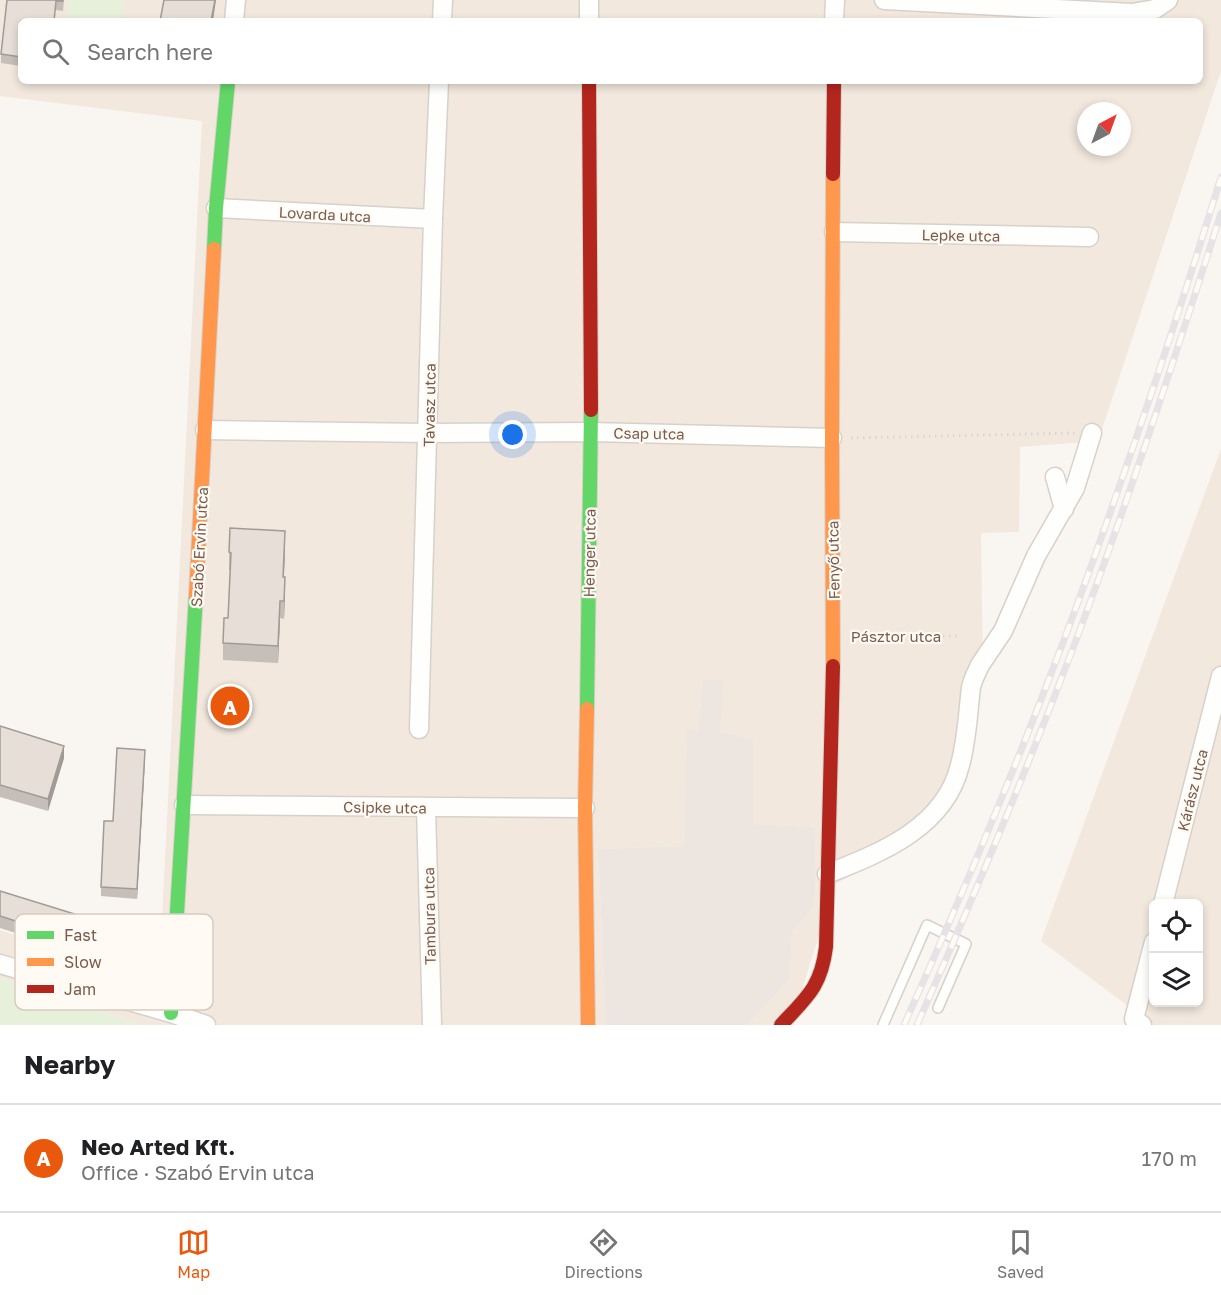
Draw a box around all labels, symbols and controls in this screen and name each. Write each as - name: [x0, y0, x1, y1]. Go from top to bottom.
- search box: [18, 18, 1203, 84]
- icon: search: [39, 35, 72, 68]
- text: Search here: [87, 38, 213, 65]
- north arrow: [1077, 102, 1131, 156]
- street label: Lovarda utca: [278, 203, 372, 225]
- street label: Lepke utca: [922, 225, 1000, 245]
- street label: Tavasz utca: [419, 363, 439, 447]
- your location: [498, 420, 527, 449]
- street label: Csap utca: [613, 423, 685, 443]
- street label: Szabó Ervin utca: [187, 487, 211, 607]
- street label: Henger utca: [579, 509, 599, 597]
- street label: Fenyő utca: [823, 520, 843, 600]
- street label: Pásztor utca: [851, 627, 941, 645]
- pin: A: [210, 684, 250, 728]
- street label: Kárász utca: [1173, 747, 1211, 833]
- street label: Csipke utca: [343, 797, 427, 817]
- street label: Tambura utca: [419, 867, 439, 965]
- map controls: [1149, 899, 1203, 1007]
- button: locate: [1149, 899, 1203, 953]
- legend: [15, 914, 213, 1010]
- text: Fast: [64, 925, 97, 945]
- text: Slow: [64, 952, 102, 972]
- button: layers: [1149, 953, 1203, 1007]
- text: Jam: [64, 979, 96, 999]
- text: Nearby: [24, 1049, 115, 1080]
- text: Neo Arted Kft.: [81, 1133, 235, 1160]
- text: A: [36, 1146, 51, 1170]
- text: 170 m: [1142, 1146, 1197, 1170]
- text: Office · Szabó Ervin utca: [81, 1160, 315, 1184]
- tab: Map: [177, 1226, 210, 1282]
- tab: Directions: [565, 1226, 643, 1282]
- tab: Saved: [997, 1226, 1044, 1282]

